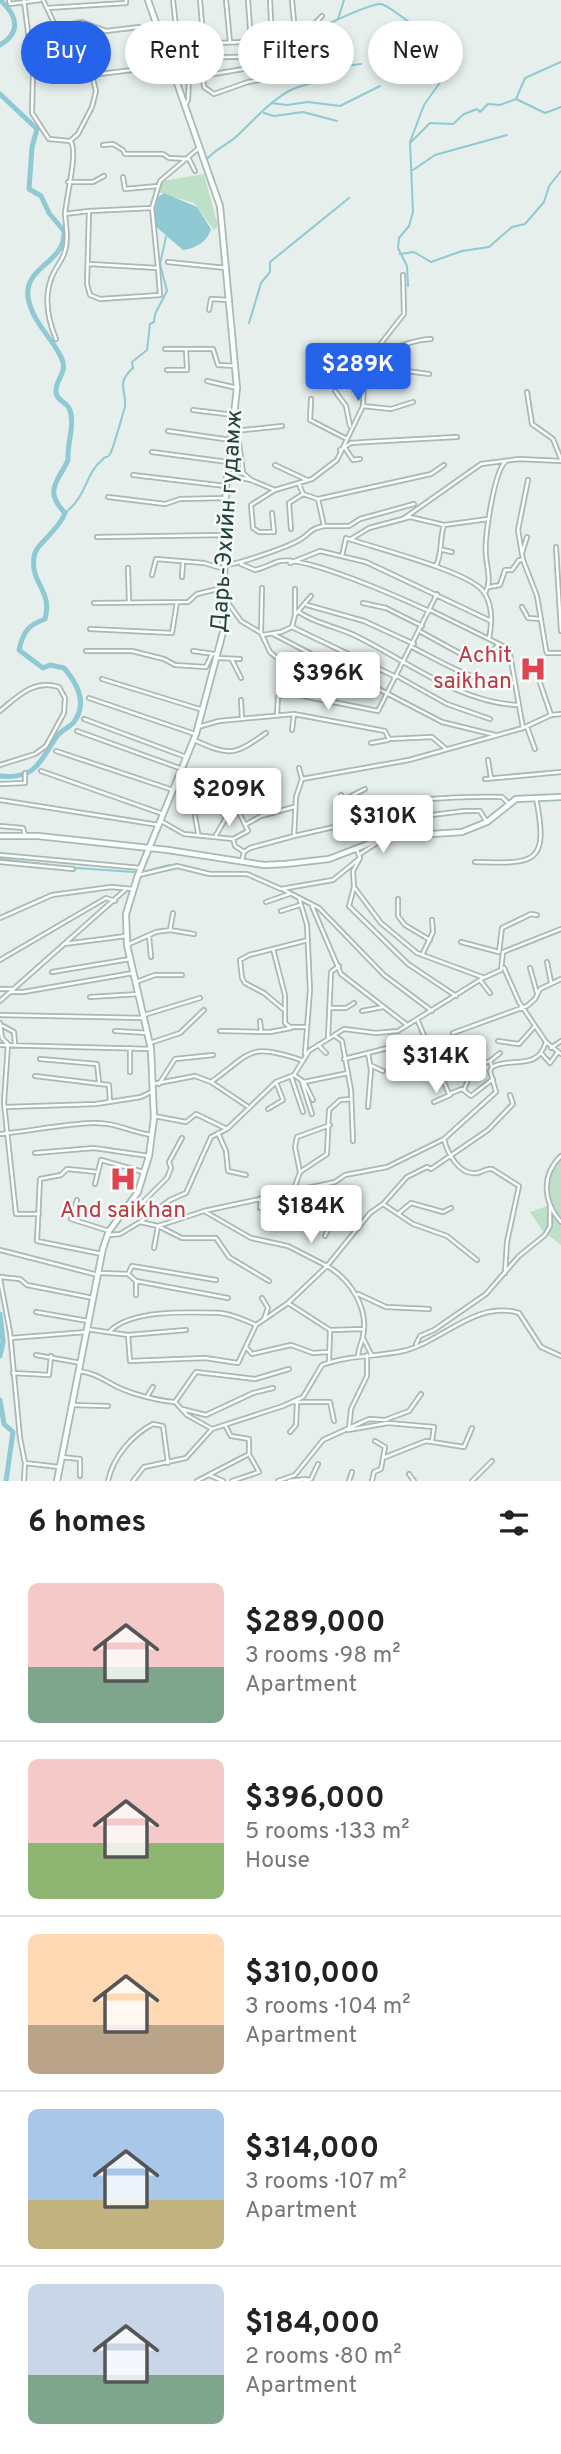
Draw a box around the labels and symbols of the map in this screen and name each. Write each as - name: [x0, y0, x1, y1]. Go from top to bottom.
- pin: $289K: [309, 344, 407, 403]
- street label: Дарь-Эхийн гудамж: [206, 408, 250, 634]
- place label: Achit saikhan: [433, 642, 512, 697]
- pin: $396K: [279, 652, 377, 712]
- hospital icon: Achit saikhan: [518, 654, 548, 684]
- pin: $209K: [180, 768, 278, 828]
- pin: $310K: [334, 796, 432, 855]
- pin: $314K: [387, 1036, 485, 1095]
- hospital icon: And saikhan: [108, 1164, 138, 1194]
- pin: $184K: [262, 1186, 360, 1245]
- place label: And saikhan: [60, 1197, 186, 1226]

